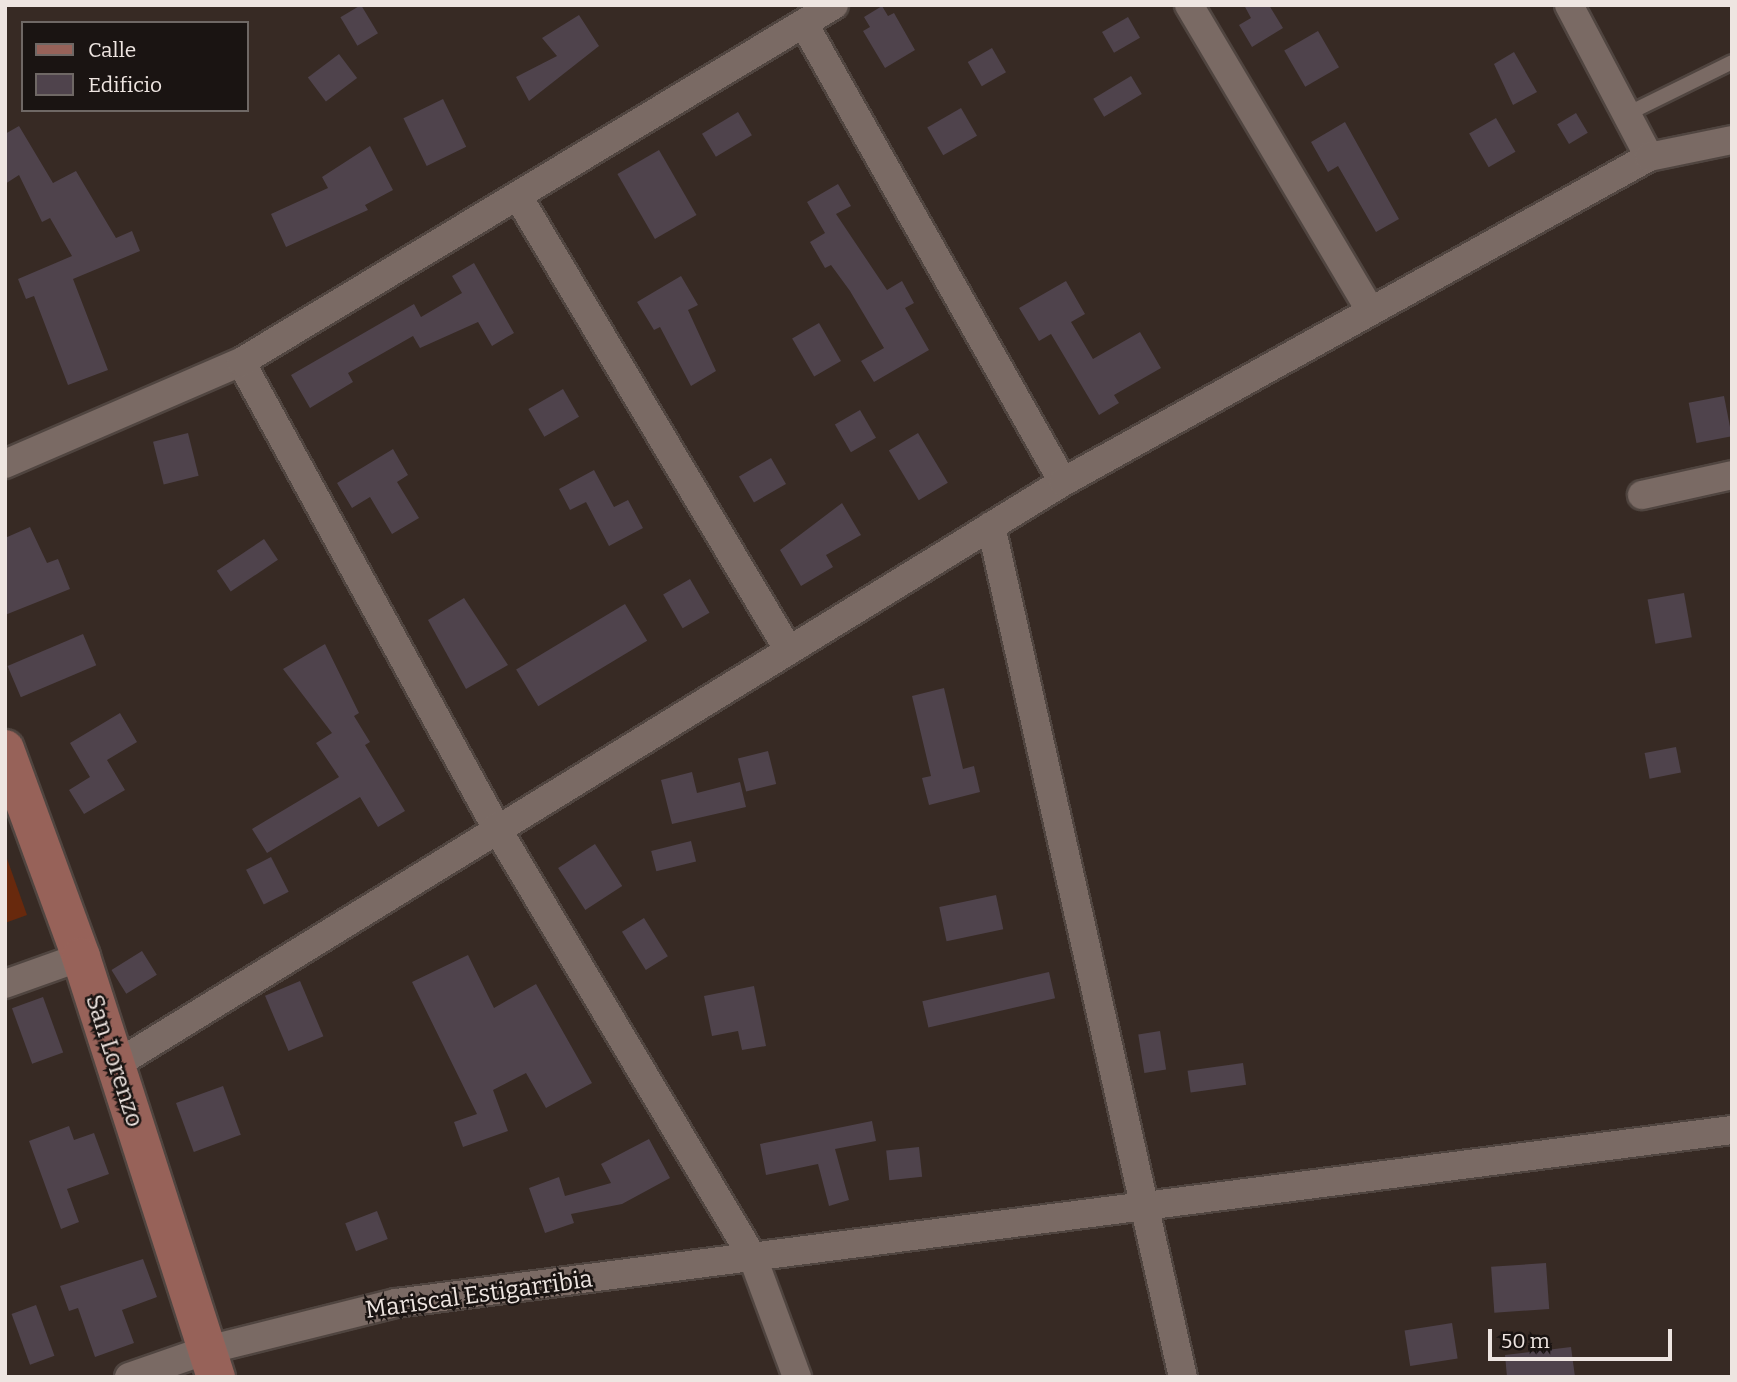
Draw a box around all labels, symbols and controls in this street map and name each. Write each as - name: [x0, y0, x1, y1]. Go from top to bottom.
- legend: [21, 21, 248, 112]
- text: Calle: [88, 37, 136, 63]
- text: Edificio: [88, 72, 162, 98]
- street label: San Lorenzo: [79, 991, 149, 1131]
- street label: Mariscal Estigarribia: [363, 1265, 595, 1325]
- scale bar: [1492, 1316, 1676, 1360]
- text: 50 m: [1501, 1328, 1550, 1354]

